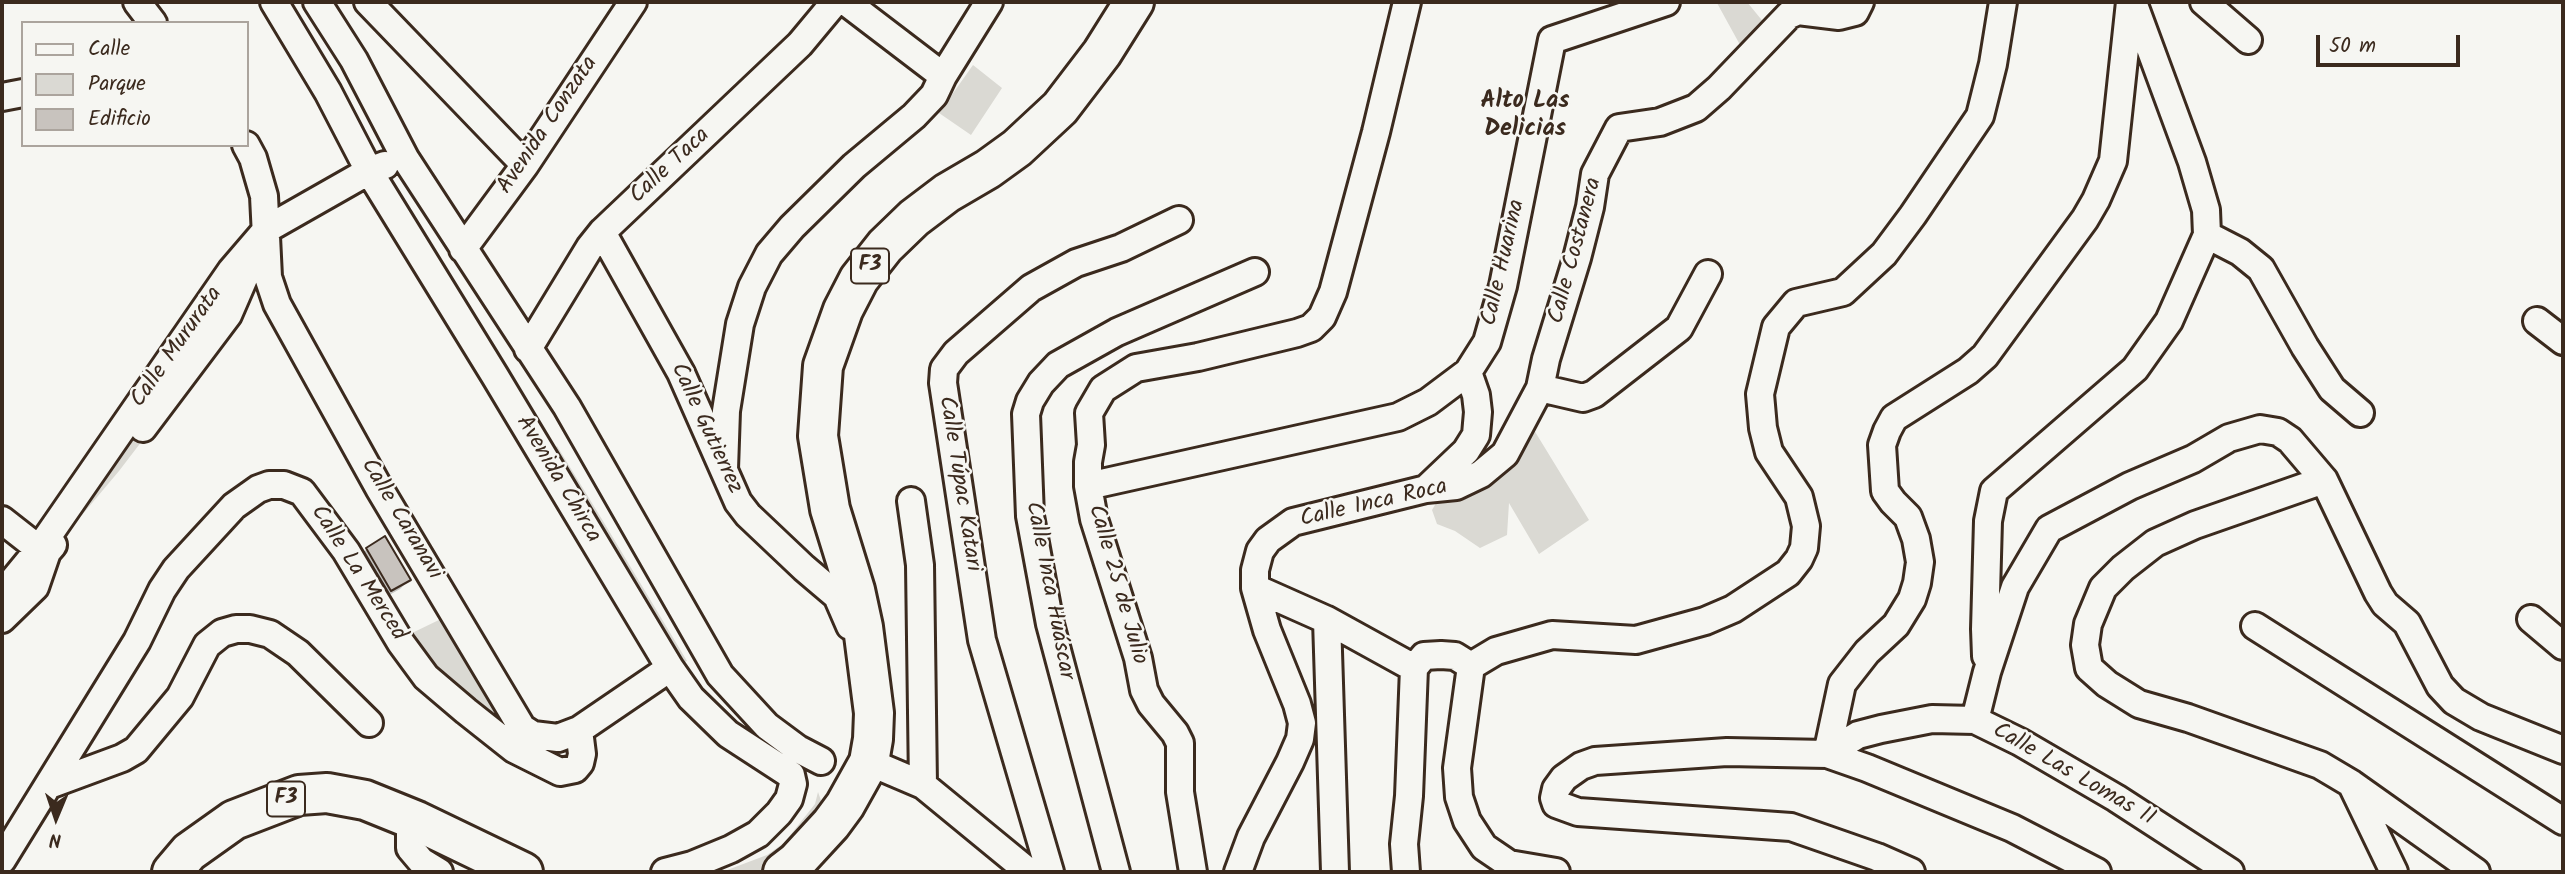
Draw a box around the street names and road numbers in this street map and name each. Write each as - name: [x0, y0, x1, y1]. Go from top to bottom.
- street label: Avenida Conzata: [493, 52, 605, 200]
- street label: Calle Taca: [625, 123, 717, 211]
- street label: Calle Costanera: [1544, 175, 1610, 327]
- street label: Calle Huarina: [1477, 197, 1533, 329]
- road number: F3: [851, 248, 889, 284]
- street label: Calle Mururata: [126, 282, 230, 414]
- street label: Calle Gutierrez: [663, 359, 747, 499]
- street label: Calle Túpac Katari: [931, 394, 985, 574]
- street label: Avenida Chirca: [508, 411, 606, 549]
- street label: Calle Caranavi: [353, 454, 447, 586]
- street label: Calle Inca Roca: [1298, 475, 1450, 535]
- street label: Calle Inca Huáscar: [1017, 500, 1079, 682]
- street label: Calle La Merced: [303, 501, 411, 647]
- street label: Calle 25 de Julio: [1080, 502, 1152, 668]
- street label: Calle Las Lomas II: [1987, 718, 2159, 834]
- road number: F3: [267, 782, 305, 816]

